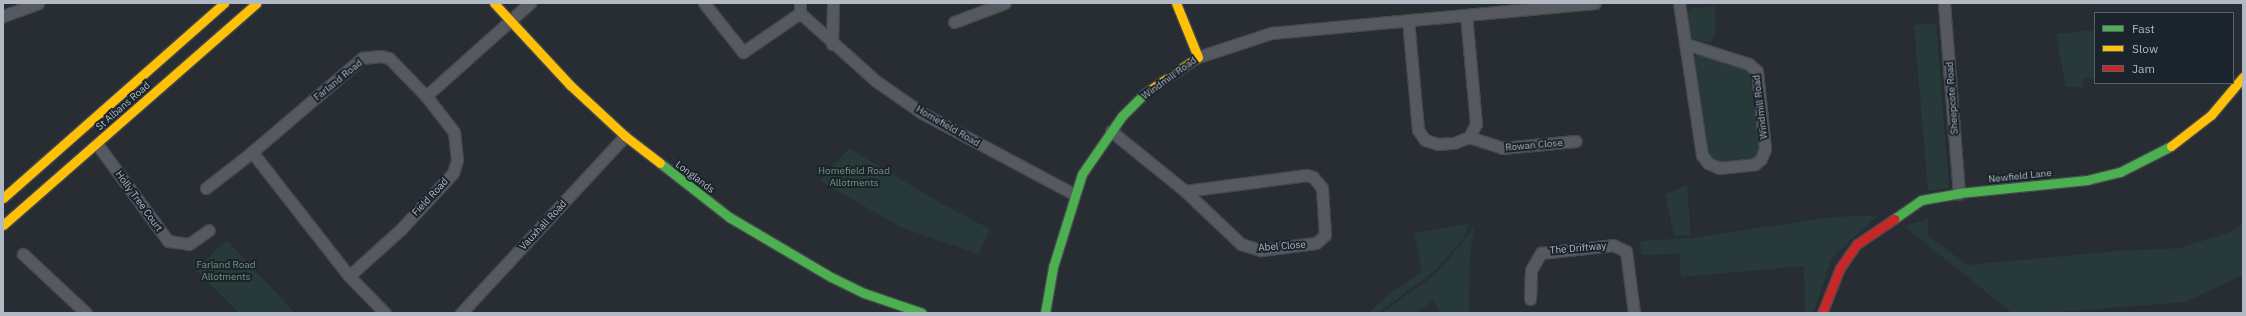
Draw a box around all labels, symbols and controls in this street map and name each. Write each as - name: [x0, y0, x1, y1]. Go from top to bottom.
- legend: [2094, 12, 2234, 84]
- text: Fast: [2132, 21, 2155, 36]
- text: Slow: [2132, 41, 2158, 56]
- street label: Windmill Road: [1139, 54, 1199, 102]
- street label: Farland Road: [311, 57, 365, 103]
- street label: Sheepcote Road: [1943, 61, 1961, 135]
- text: Jam: [2132, 61, 2155, 76]
- street label: Windmill Road: [1750, 74, 1770, 140]
- street label: St Albans Road: [93, 79, 153, 133]
- street label: Homefield Road: [914, 103, 982, 149]
- street label: Rowan Close: [1505, 137, 1563, 153]
- street label: Longlands: [673, 158, 717, 196]
- park label: Homefield Road Allotments: [818, 164, 890, 188]
- street label: Newfield Lane: [1988, 167, 2052, 185]
- street label: Holly Tree Court: [113, 168, 165, 234]
- street label: Field Road: [409, 176, 451, 218]
- street label: Vauxhall Road: [517, 198, 569, 252]
- street label: Abel Close: [1258, 238, 1306, 254]
- street label: The Driftway: [1549, 240, 1607, 256]
- park label: Farland Road Allotments: [196, 258, 256, 282]

